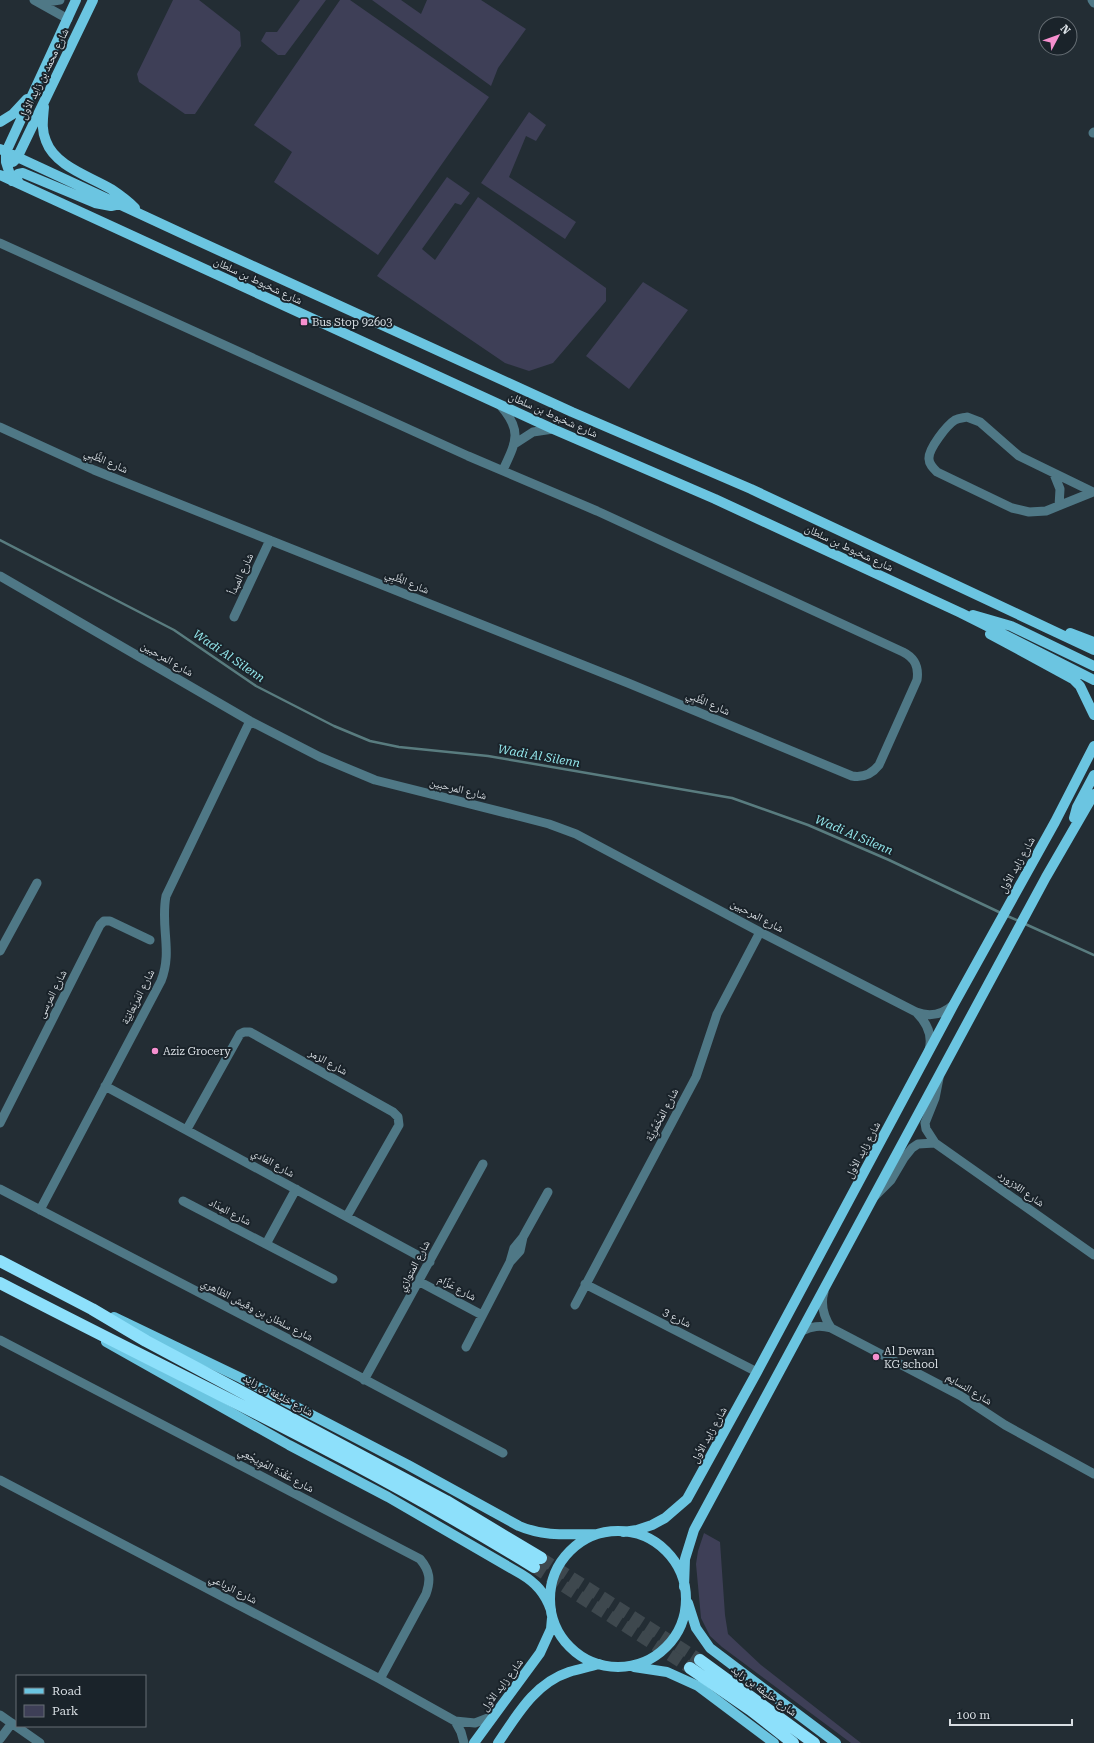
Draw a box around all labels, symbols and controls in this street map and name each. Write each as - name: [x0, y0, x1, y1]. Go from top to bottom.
- north arrow: [1038, 16, 1078, 56]
- text: N: [1057, 22, 1073, 38]
- street label: شارع محمد بن زايد الأول: [16, 26, 72, 122]
- street label: شارع شخبوط بن سلطان: [212, 255, 304, 307]
- place label: Bus Stop 92603: [312, 316, 392, 329]
- marker: Bus Stop 92603: [299, 317, 309, 327]
- street label: شارع شخبوط بن سلطان: [506, 390, 600, 440]
- street label: شارع الظَّبِي: [81, 446, 130, 478]
- street label: شارع شخبوط بن سلطان: [803, 522, 895, 574]
- street label: شارع المبدأ: [225, 551, 256, 597]
- street label: شارع الظَّبِي: [382, 567, 431, 598]
- water label: Wadi Al Silenn: [191, 627, 267, 685]
- street label: شارع المرحبين: [139, 639, 195, 679]
- street label: شارع الظَّبِي: [683, 688, 732, 720]
- water label: Wadi Al Silenn: [497, 742, 581, 770]
- street label: شارع المرحبين: [428, 776, 488, 802]
- water label: Wadi Al Silenn: [813, 812, 895, 858]
- street label: شارع زايد الأول: [996, 835, 1038, 895]
- street label: شارع المرحبين: [728, 897, 786, 935]
- street label: شارع المَربَعانِيّة: [119, 967, 157, 1027]
- street label: شارع المرسى: [34, 968, 70, 1020]
- place label: Aziz Grocery: [163, 1045, 231, 1058]
- marker: Aziz Grocery: [150, 1046, 160, 1056]
- street label: شارع الزمر: [305, 1046, 350, 1078]
- street label: شارع المْخَمَّرِيَّة: [643, 1086, 683, 1144]
- street label: شارع زايد الأول: [843, 1119, 883, 1181]
- street label: شارع الفادي: [248, 1146, 297, 1182]
- street label: شارع اللازورد: [995, 1168, 1047, 1210]
- street label: شارع المِدَاد: [207, 1196, 253, 1228]
- street label: شارع المتوازي: [395, 1238, 434, 1295]
- street label: شارع عَزَّام: [436, 1272, 478, 1304]
- street label: شارع سلطان بن وقيش الظاهري: [198, 1276, 315, 1346]
- street label: شارع 3: [661, 1305, 693, 1331]
- place label: Al Dewan KG school: [884, 1345, 939, 1371]
- marker: Al Dewan KG school: [871, 1352, 881, 1362]
- street label: شارع النسايم: [943, 1370, 994, 1409]
- street label: شارع خليفة بن زايد: [241, 1371, 315, 1419]
- street label: شارع زايد الأول: [688, 1405, 730, 1465]
- street label: شارع عُقْدَة المُوِيجْعِي: [235, 1445, 316, 1497]
- street label: شارع الرباعي: [206, 1571, 259, 1608]
- street label: شارع زايد الأول: [478, 1656, 526, 1714]
- street label: شارع خليفة بن زايد: [729, 1663, 799, 1719]
- legend: [16, 1675, 146, 1727]
- text: Road: [52, 1684, 82, 1698]
- scale bar: [950, 1701, 1072, 1727]
- text: Park: [52, 1704, 79, 1718]
- text: 100 m: [956, 1708, 990, 1722]

